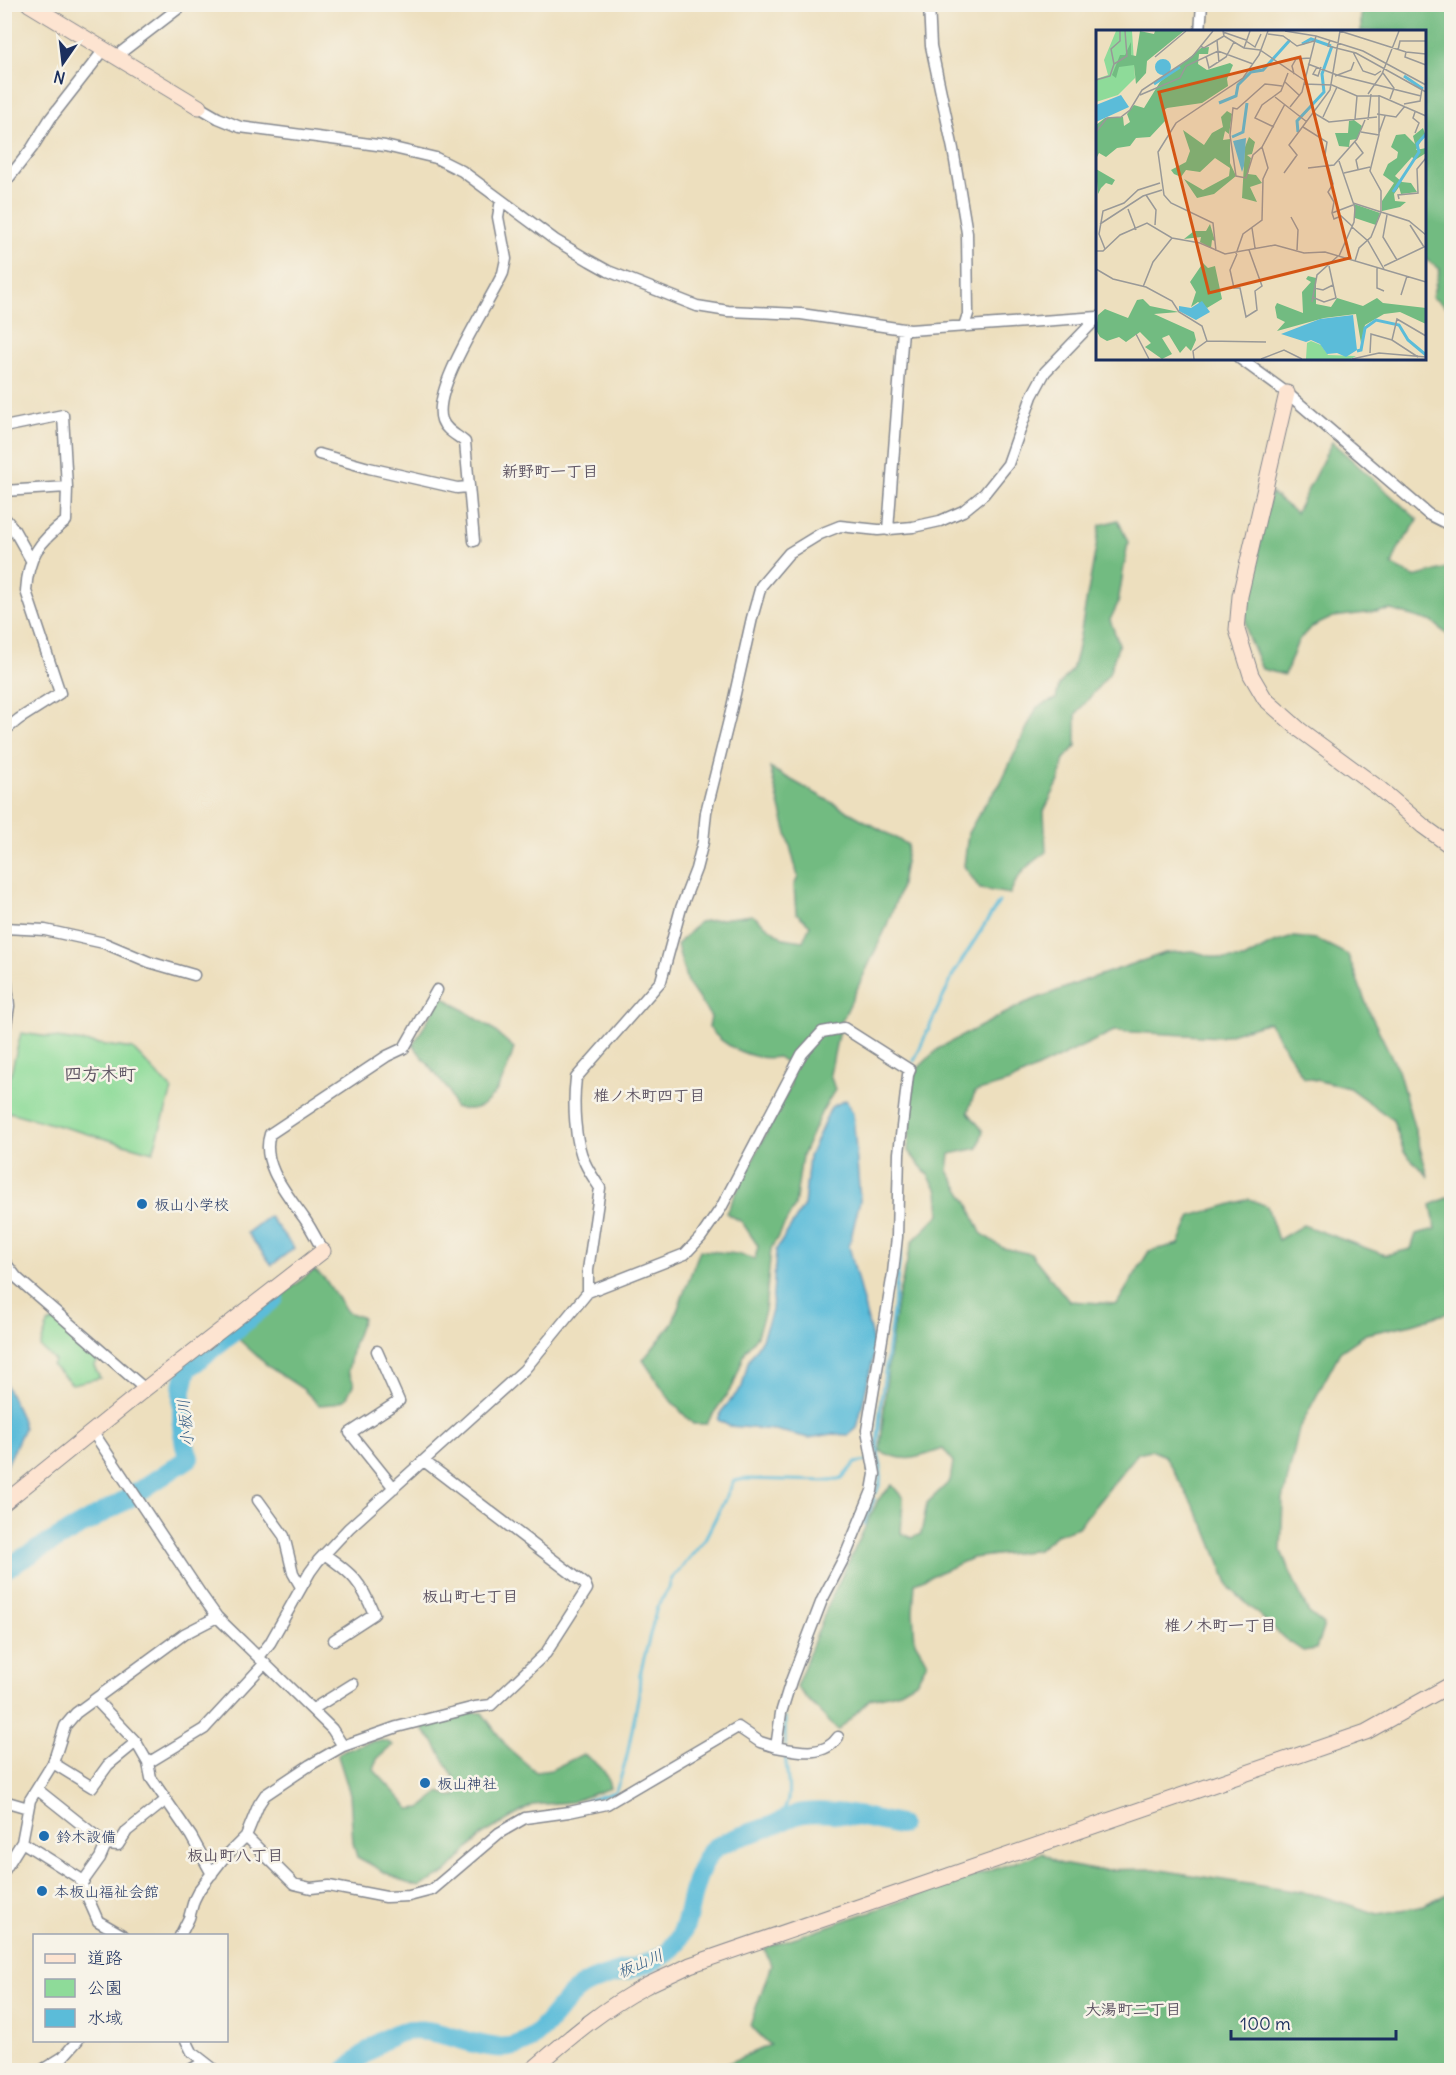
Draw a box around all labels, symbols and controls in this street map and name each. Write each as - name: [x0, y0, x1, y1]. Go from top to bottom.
- inset map: [1096, 30, 1426, 360]
- north arrow: [33, 33, 93, 93]
- text: N: [52, 67, 67, 89]
- district label: 新野町一丁目: [502, 461, 598, 481]
- district label: 四方木町: [64, 1062, 136, 1085]
- district label: 椎ノ木町四丁目: [593, 1085, 705, 1105]
- place label: 板山小学校: [154, 1195, 229, 1214]
- marker: 板山小学校: [135, 1197, 149, 1211]
- water label: 小板川: [173, 1398, 197, 1448]
- district label: 板山町七丁目: [422, 1586, 518, 1606]
- district label: 椎ノ木町一丁目: [1164, 1615, 1276, 1635]
- place label: 板山神社: [437, 1774, 497, 1793]
- marker: 板山神社: [418, 1776, 432, 1790]
- place label: 鈴木設備: [56, 1827, 116, 1846]
- marker: 鈴木設備: [37, 1829, 51, 1843]
- district label: 板山町八丁目: [187, 1845, 283, 1865]
- place label: 本板山福祉会館: [54, 1882, 159, 1901]
- marker: 本板山福祉会館: [35, 1884, 49, 1898]
- legend: [33, 1934, 228, 2042]
- water label: 板山川: [614, 1944, 666, 1982]
- text: 道路: [87, 1946, 123, 1969]
- text: 公園: [87, 1976, 123, 1999]
- district label: 大湯町二丁目: [1085, 1999, 1181, 2019]
- scale bar: [1231, 2003, 1396, 2041]
- text: 水域: [87, 2006, 123, 2029]
- text: 100 m: [1240, 2012, 1291, 2035]

